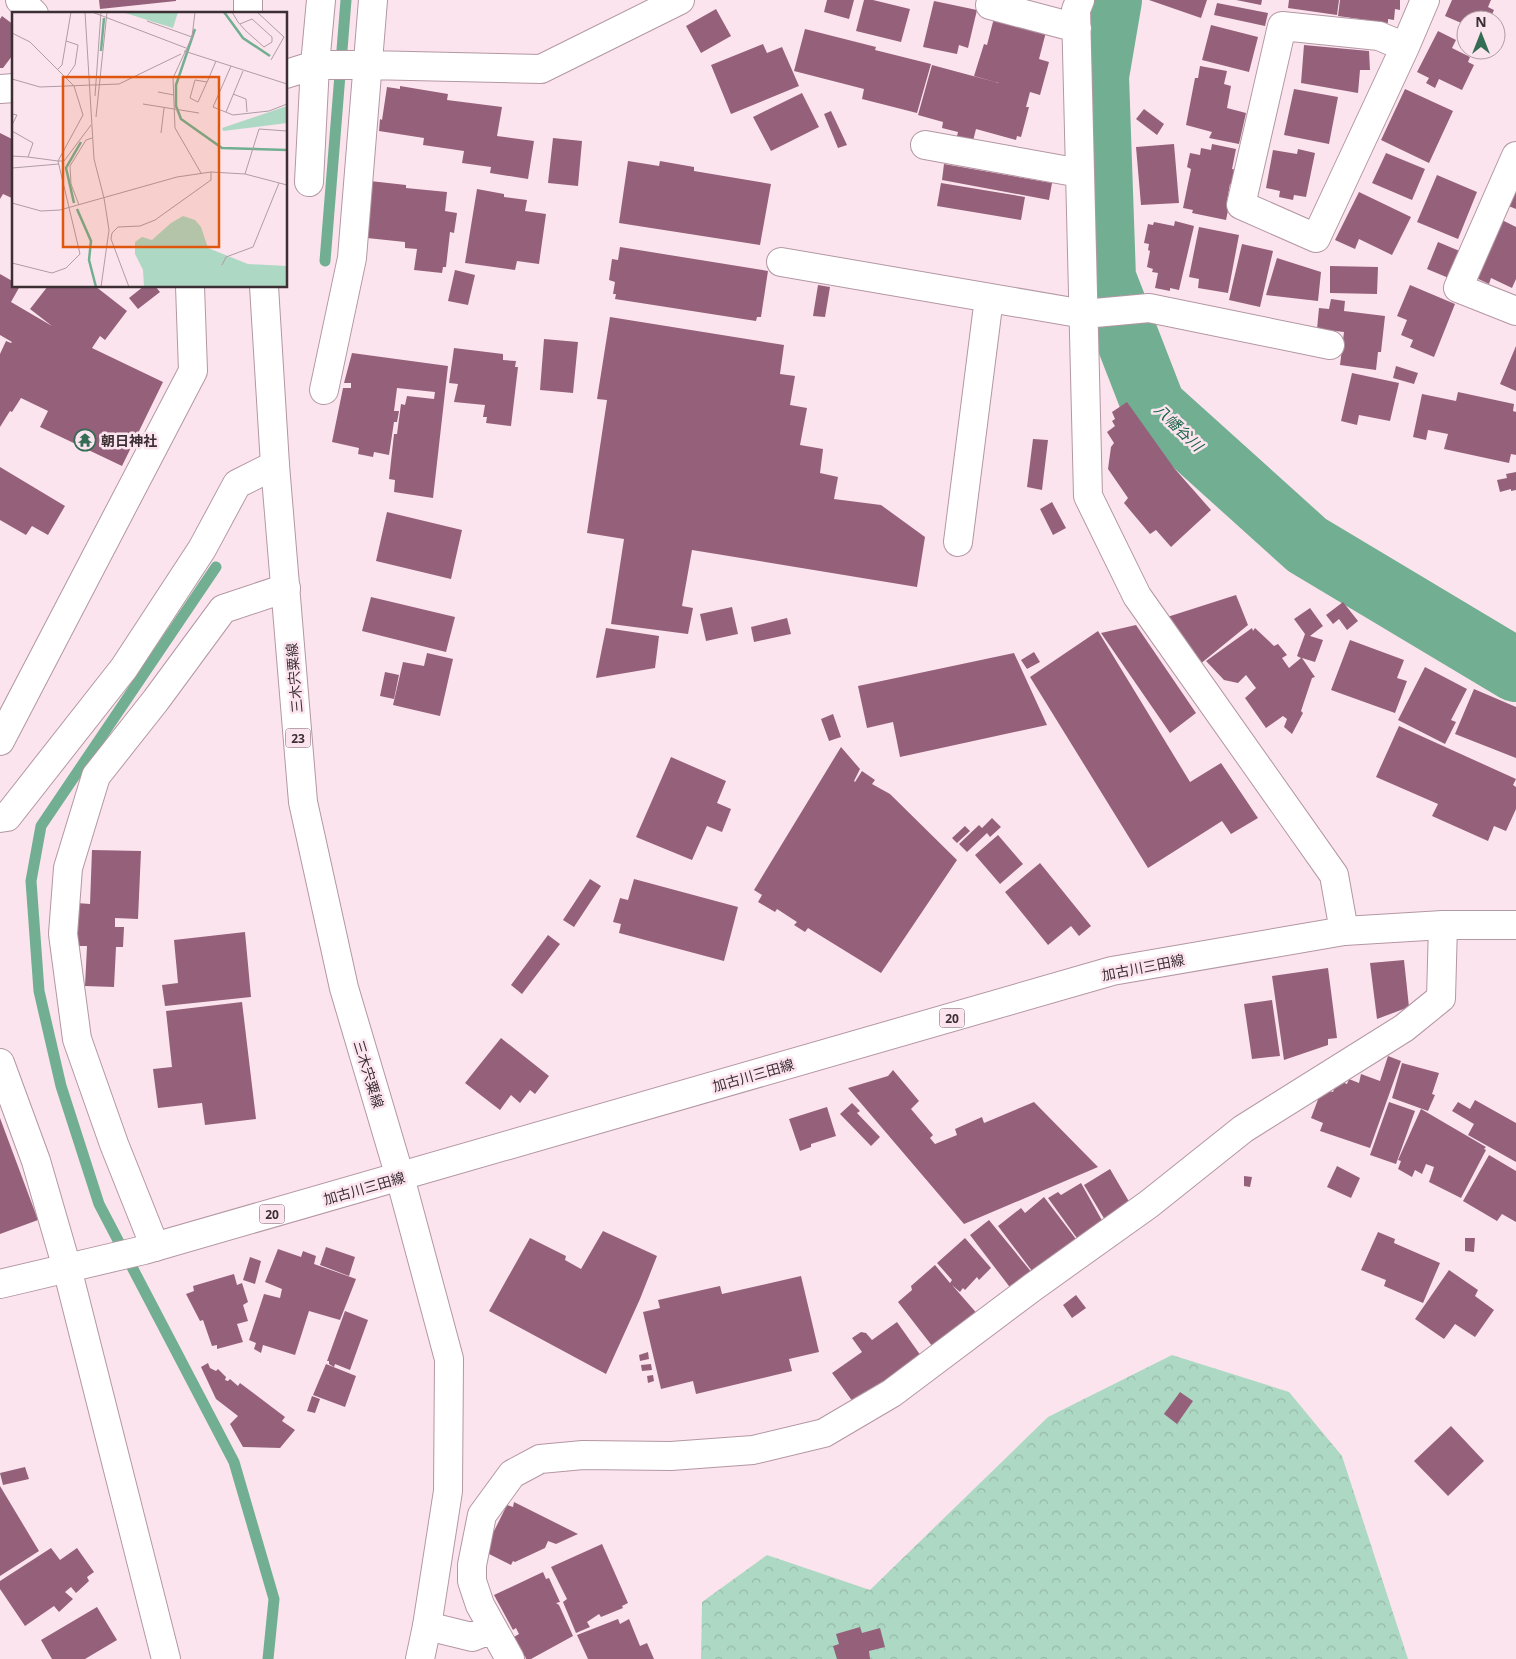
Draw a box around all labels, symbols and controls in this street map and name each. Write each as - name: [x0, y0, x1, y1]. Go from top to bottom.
- north arrow: [1456, 10, 1506, 60]
- inset map: [12, 12, 288, 288]
- text: N: [1475, 12, 1487, 31]
- water label: 八幡谷川: [1150, 399, 1209, 456]
- temple icon: 朝日神社: [73, 428, 97, 452]
- place label: 朝日神社: [101, 431, 157, 450]
- street label: 三木宍粟線: [281, 642, 307, 714]
- road number: 23: [286, 728, 310, 748]
- street label: 加古川三田線: [1100, 950, 1186, 984]
- road number: 20: [940, 1008, 964, 1028]
- street label: 三木宍粟線: [350, 1038, 388, 1110]
- street label: 加古川三田線: [710, 1054, 796, 1096]
- street label: 加古川三田線: [321, 1167, 407, 1209]
- road number: 20: [260, 1204, 284, 1224]

